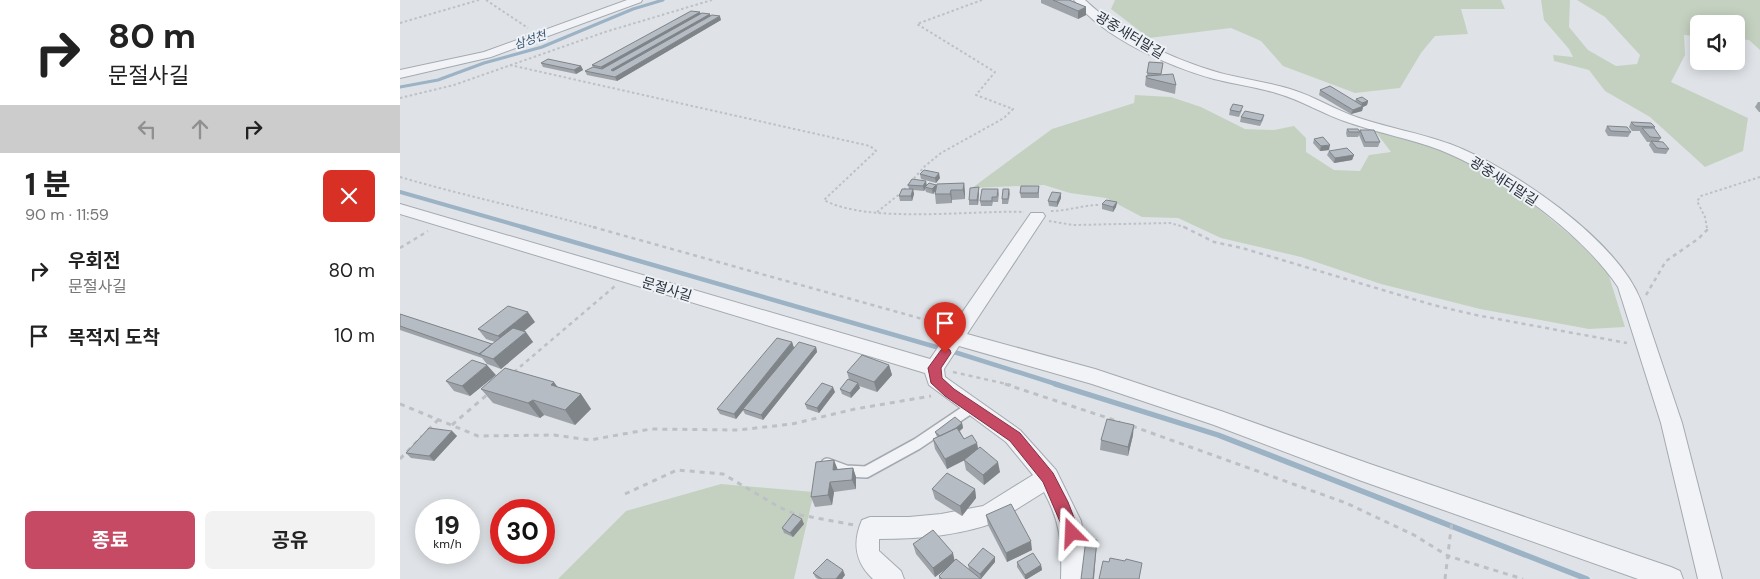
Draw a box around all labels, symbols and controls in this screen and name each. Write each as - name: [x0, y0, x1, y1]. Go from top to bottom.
- street label: 광중새터말길: [1092, 7, 1168, 63]
- text: 80 m: [108, 13, 196, 59]
- map controls: [1690, 15, 1745, 70]
- button: sound: [1690, 15, 1745, 70]
- icon: right: [25, 20, 90, 85]
- water label: 삼성천: [512, 26, 550, 53]
- text: 문절사길: [108, 61, 189, 90]
- icon: left: [133, 115, 161, 143]
- icon: ahead: [186, 115, 214, 143]
- icon: right: [239, 115, 267, 143]
- street label: 광중새터말길: [1467, 152, 1541, 210]
- text: 1 분: [25, 165, 71, 204]
- button: close: [323, 170, 375, 222]
- text: 90 m · 11:59: [25, 204, 109, 225]
- text: 우회전: [68, 248, 120, 273]
- icon: right: [25, 257, 53, 285]
- text: 80 m: [328, 258, 375, 283]
- street label: 문절사길: [640, 273, 694, 305]
- text: 문절사길: [68, 276, 127, 297]
- pin: [924, 302, 966, 353]
- icon: arrive: [931, 309, 959, 337]
- icon: arrive: [25, 322, 53, 350]
- text: 10 m: [334, 323, 375, 348]
- text: 목적지 도착: [68, 325, 160, 350]
- speed limit sign: 30: [490, 499, 555, 564]
- position arrow: [1045, 506, 1097, 558]
- text: 19: [435, 509, 460, 542]
- button: 종료: [25, 511, 195, 569]
- button: 공유: [205, 511, 375, 569]
- text: km/h: [433, 536, 462, 552]

